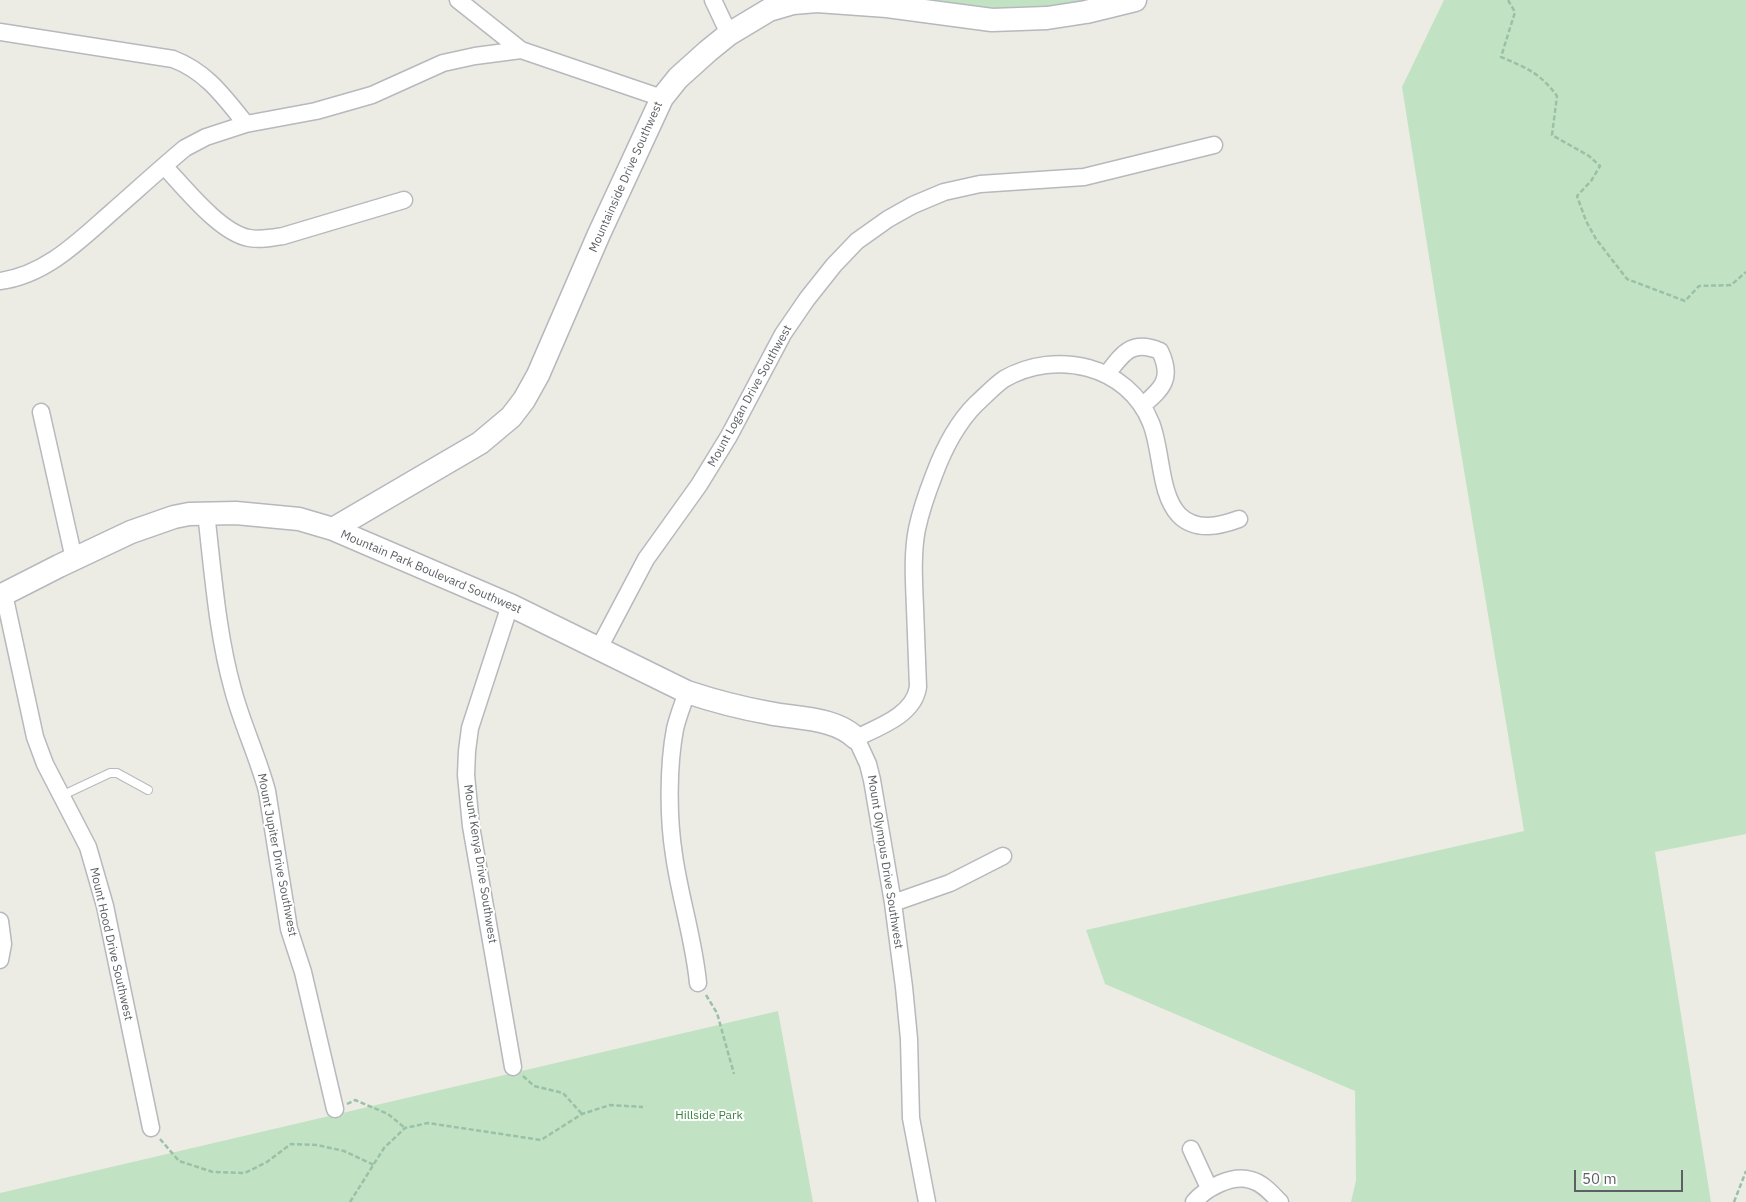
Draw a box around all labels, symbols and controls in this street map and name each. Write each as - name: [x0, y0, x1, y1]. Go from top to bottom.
- street label: Mountainside Drive Southwest: [586, 99, 666, 255]
- street label: Mount Logan Drive Southwest: [705, 323, 795, 469]
- street label: Mountain Park Boulevard Southwest: [338, 527, 524, 617]
- street label: Mount Jupiter Drive Southwest: [254, 772, 300, 938]
- street label: Mount Olympus Drive Southwest: [864, 774, 906, 950]
- street label: Mount Kenya Drive Southwest: [460, 784, 500, 944]
- street label: Mount Hood Drive Southwest: [86, 866, 136, 1022]
- park label: Hillside Park: [675, 1109, 743, 1123]
- scale bar: [1576, 1160, 1685, 1192]
- text: 50 m: [1582, 1169, 1617, 1188]

